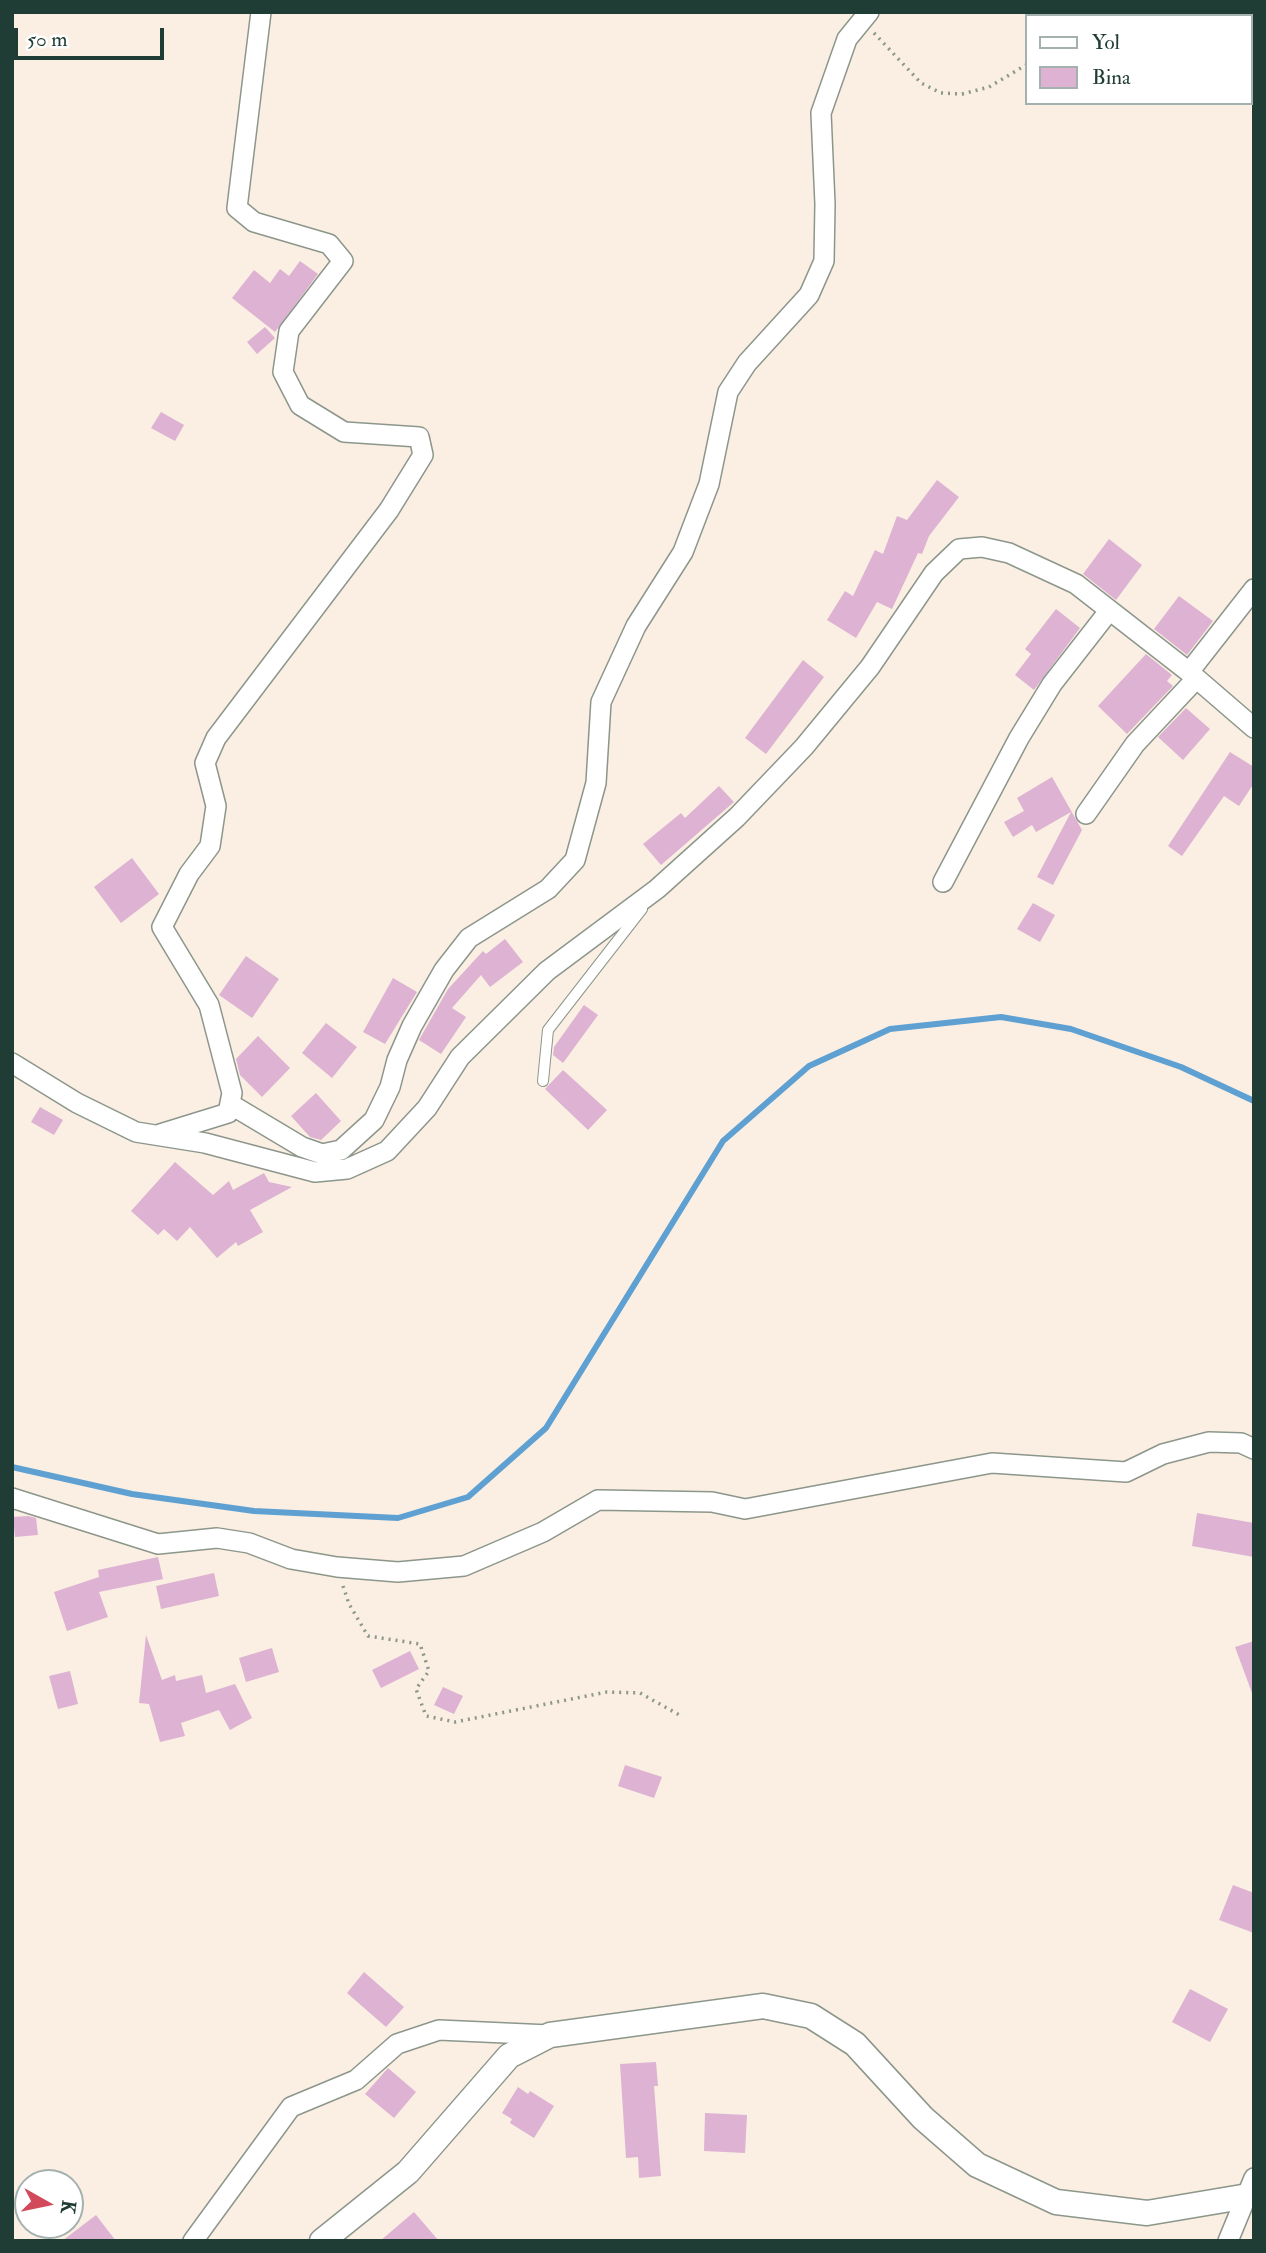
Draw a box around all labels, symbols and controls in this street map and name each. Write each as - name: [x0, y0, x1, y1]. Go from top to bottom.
- scale bar: [18, 14, 168, 58]
- legend: [1024, 14, 1252, 105]
- text: 50 m: [27, 26, 68, 53]
- text: Yol: [1092, 29, 1120, 56]
- text: Bina: [1092, 64, 1131, 91]
- north arrow: [14, 2169, 84, 2239]
- text: K: [55, 2199, 81, 2215]

